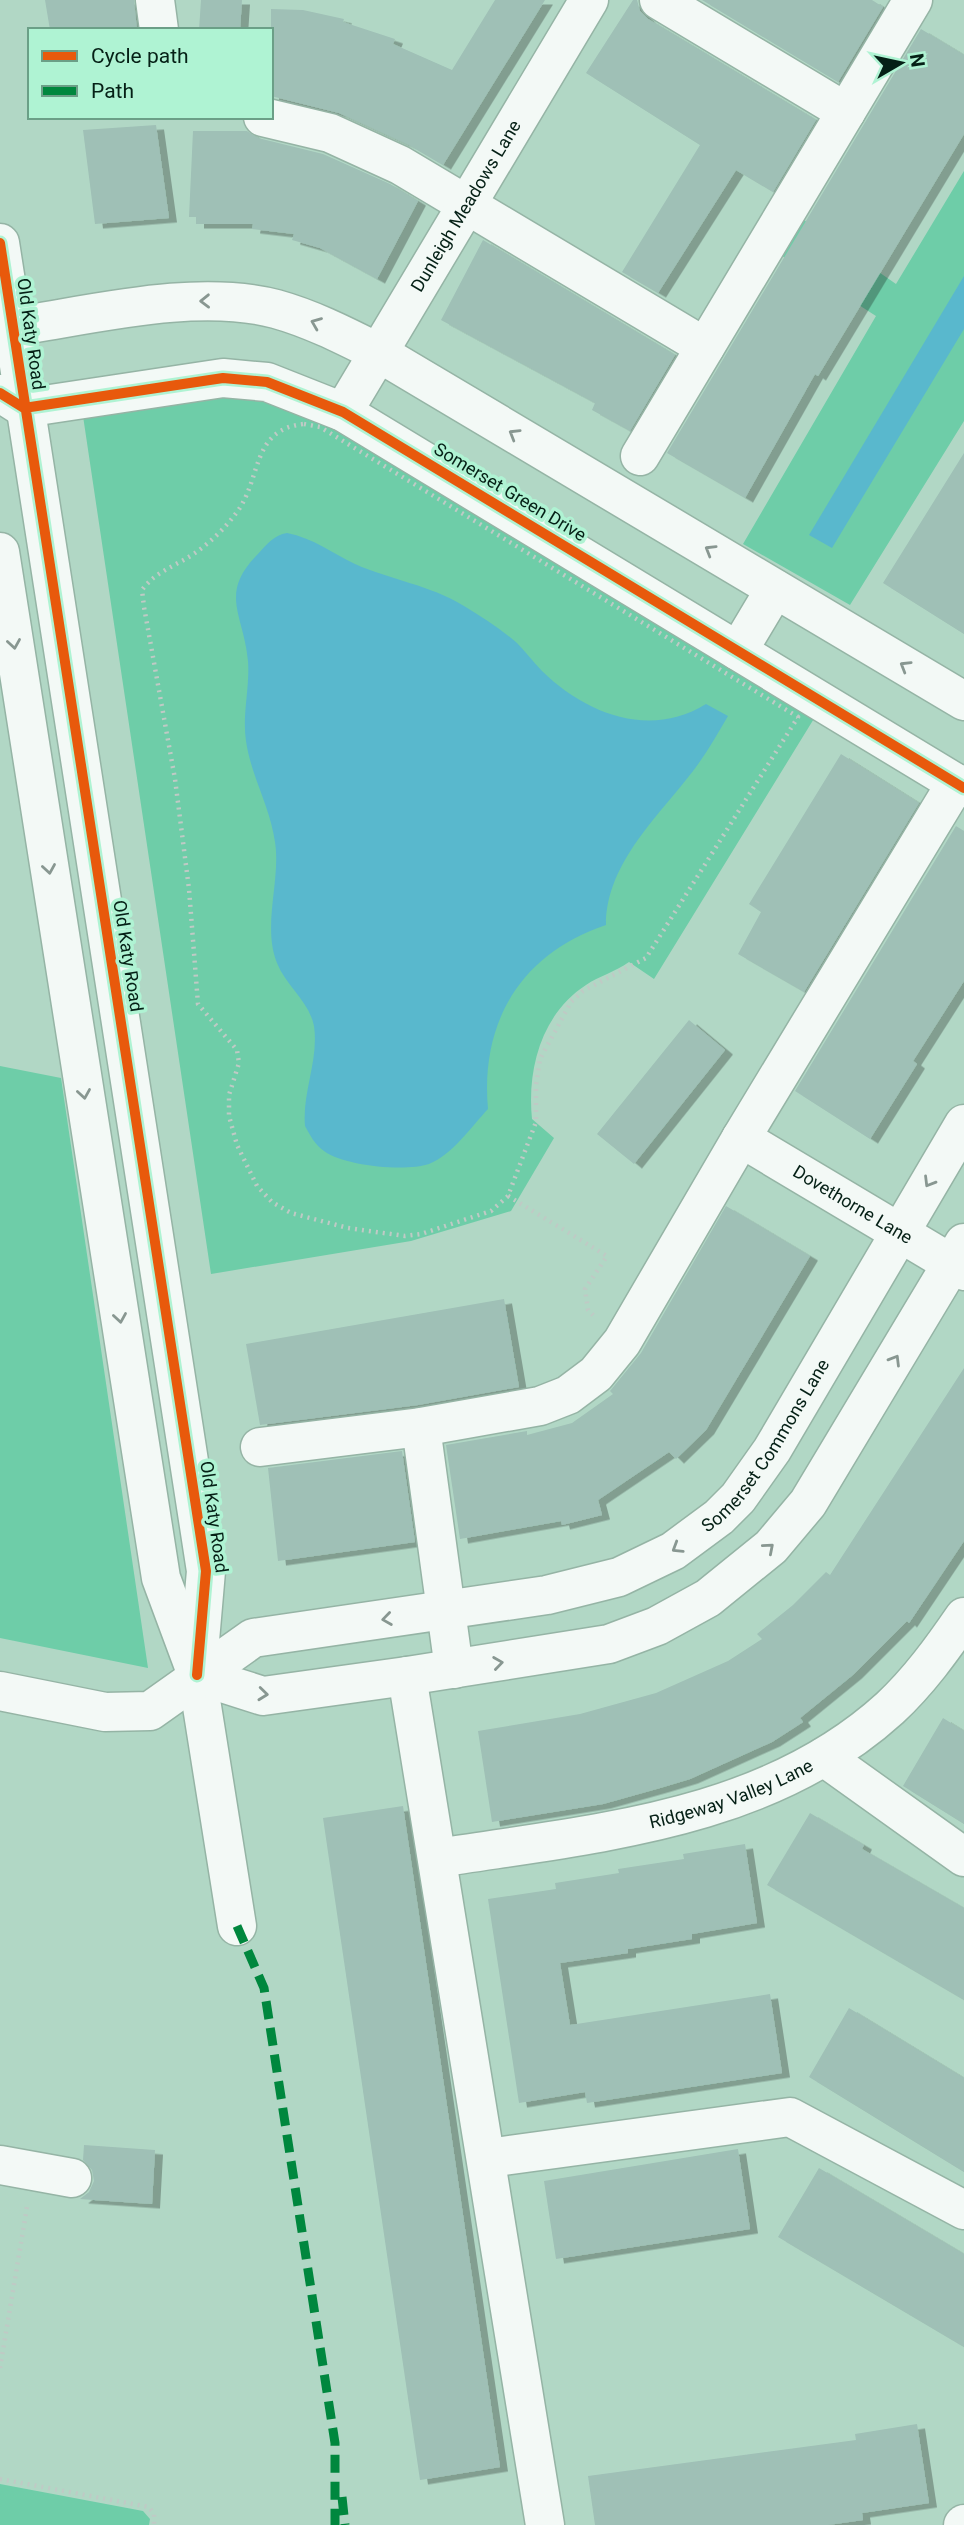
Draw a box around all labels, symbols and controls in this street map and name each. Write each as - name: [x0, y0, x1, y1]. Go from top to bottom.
- legend: [28, 28, 273, 119]
- north arrow: [866, 28, 936, 98]
- text: Cycle path: [91, 44, 189, 68]
- text: N: [905, 52, 930, 69]
- text: Path: [91, 79, 134, 103]
- street label: Dunleigh Meadows Lane: [406, 116, 525, 295]
- street label: Old Katy Road: [13, 277, 50, 391]
- one-way arrow: [199, 293, 210, 309]
- one-way arrow: [311, 317, 323, 331]
- one-way arrow: [509, 429, 522, 442]
- street label: Somerset Green Drive: [430, 438, 590, 545]
- one-way arrow: [704, 545, 717, 558]
- one-way arrow: [6, 638, 21, 650]
- one-way arrow: [900, 662, 913, 675]
- one-way arrow: [41, 863, 56, 875]
- street label: Old Katy Road: [109, 899, 148, 1013]
- one-way arrow: [77, 1088, 92, 1099]
- street label: Dovethorne Lane: [789, 1160, 916, 1248]
- one-way arrow: [924, 1175, 937, 1188]
- one-way arrow: [112, 1312, 127, 1324]
- street label: Somerset Commons Lane: [697, 1355, 833, 1536]
- one-way arrow: [887, 1355, 900, 1368]
- street label: Old Katy Road: [196, 1460, 233, 1574]
- one-way arrow: [672, 1539, 685, 1552]
- one-way arrow: [761, 1544, 774, 1556]
- one-way arrow: [381, 1611, 393, 1626]
- one-way arrow: [492, 1655, 504, 1670]
- one-way arrow: [257, 1686, 269, 1701]
- street label: Ridgeway Valley Lane: [647, 1754, 816, 1832]

